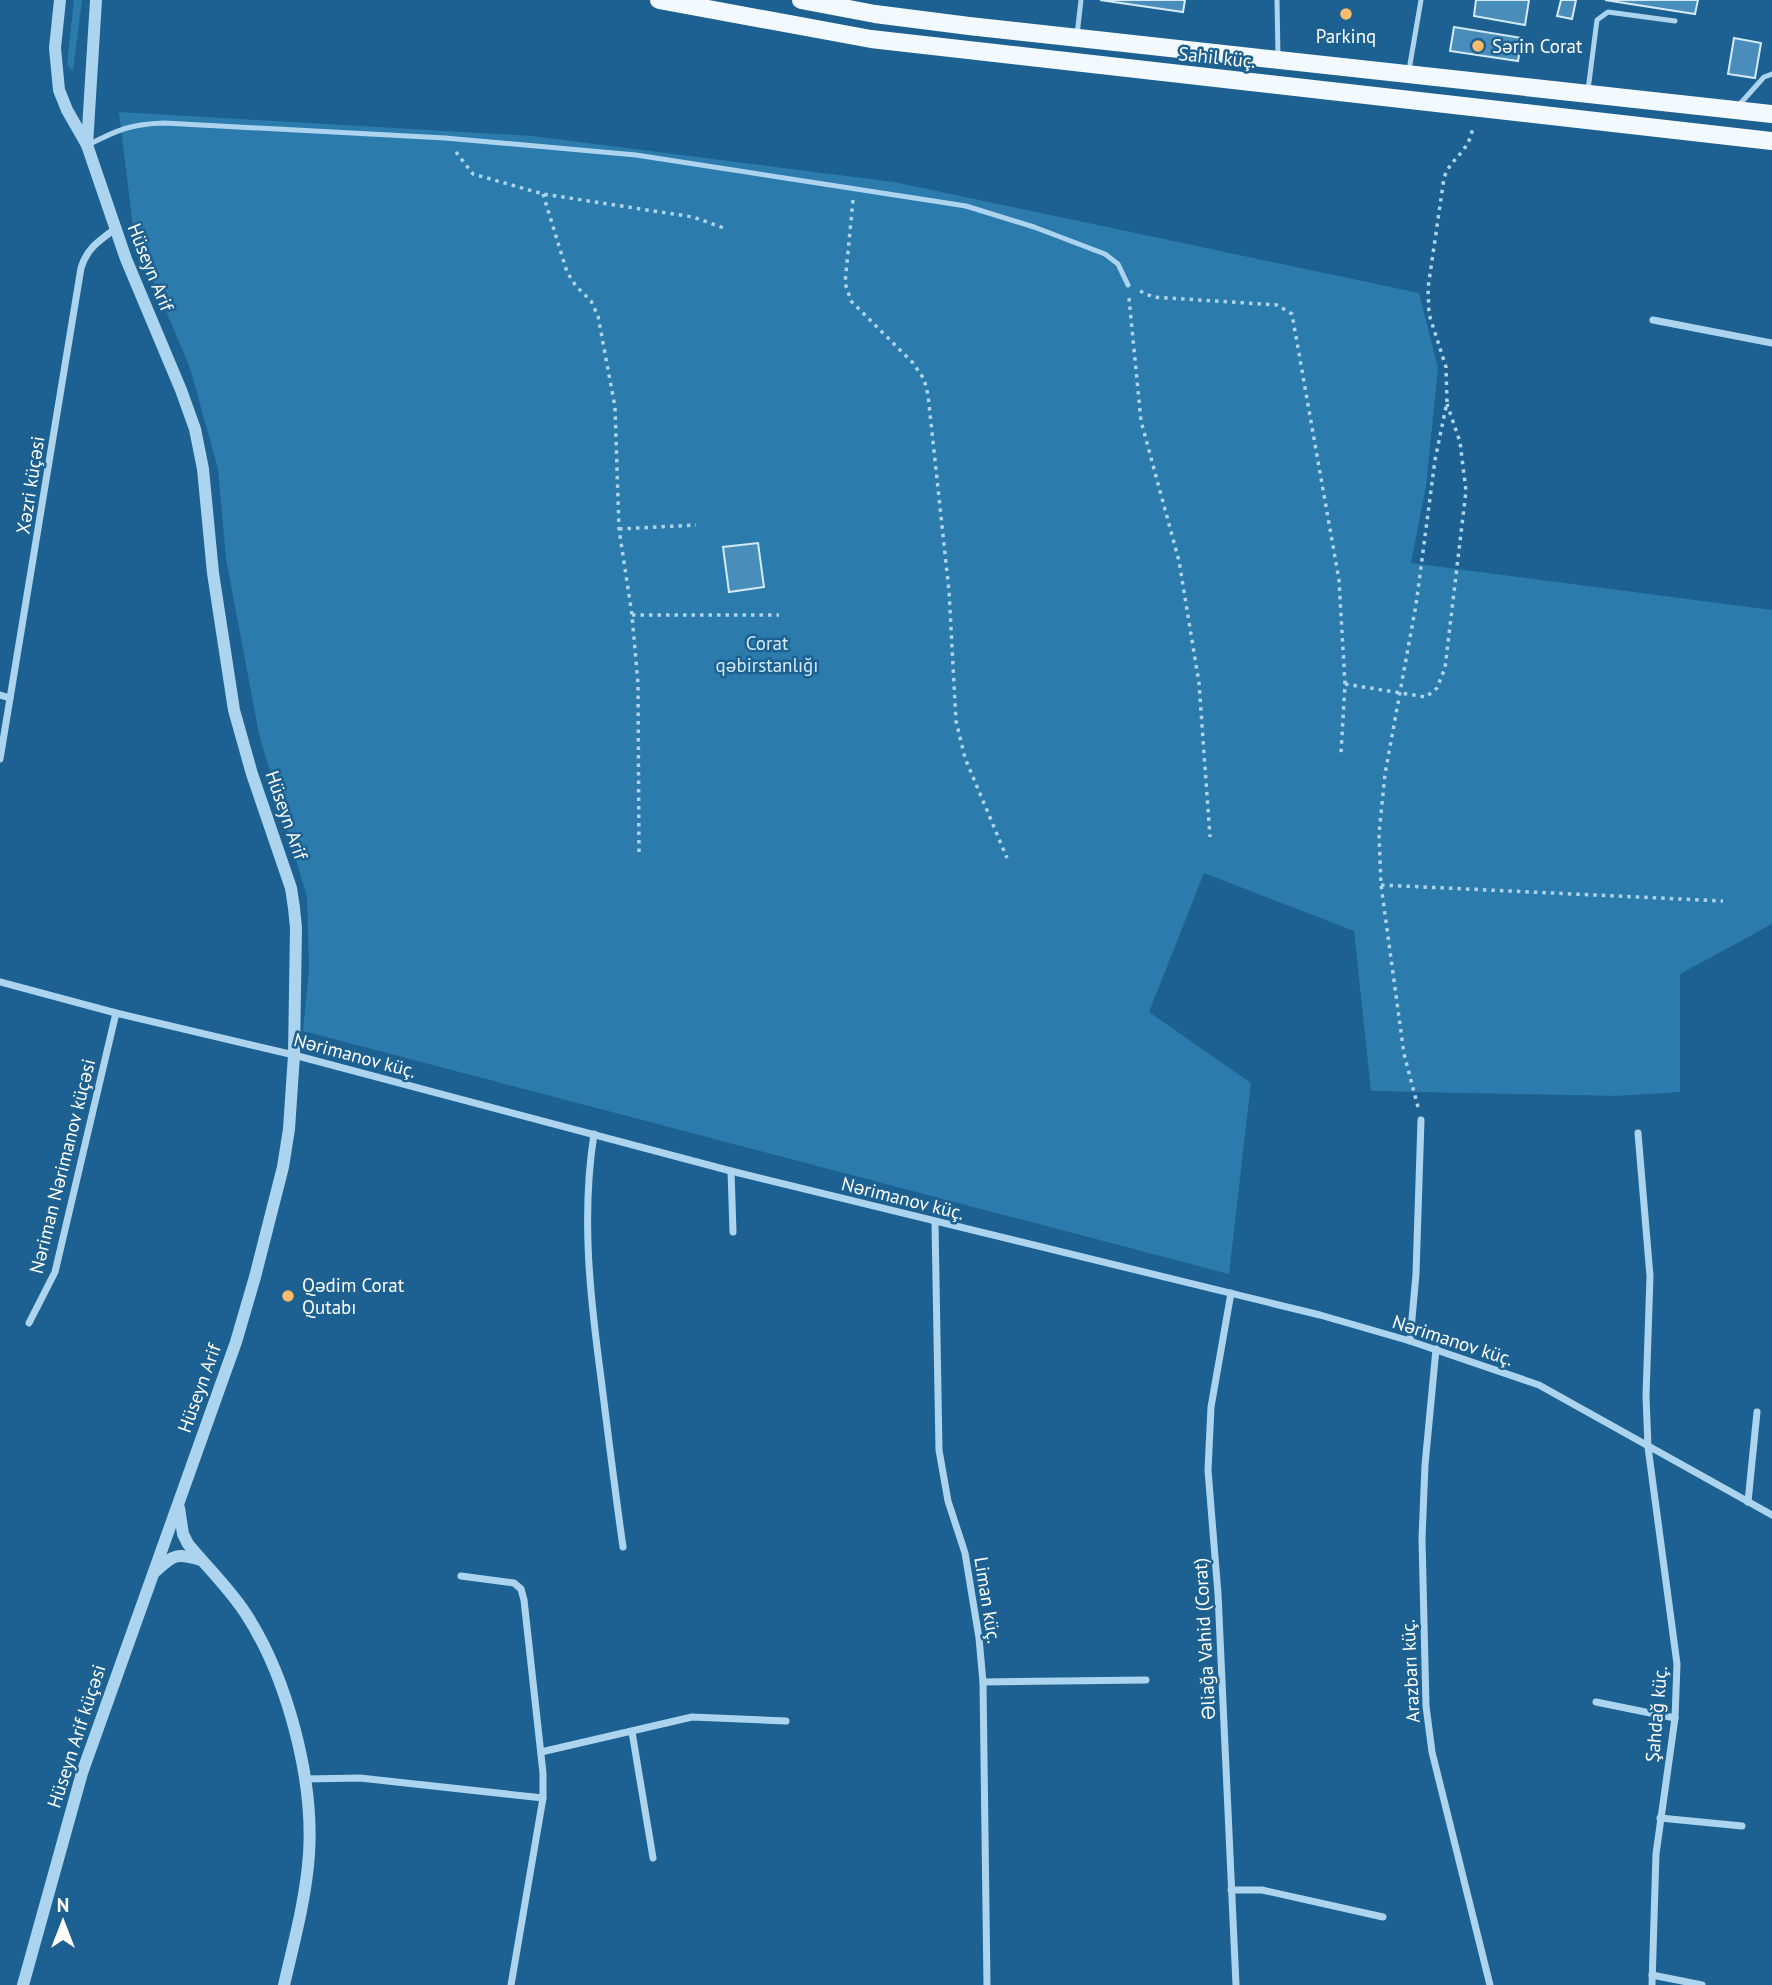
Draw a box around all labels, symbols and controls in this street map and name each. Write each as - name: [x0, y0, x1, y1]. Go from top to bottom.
- marker: Parkinq: [1338, 6, 1354, 22]
- place label: Parkinq: [1316, 24, 1376, 48]
- place label: Sərin Corat: [1492, 34, 1583, 58]
- marker: Sərin Corat: [1470, 38, 1486, 54]
- street label: Sahil küç.: [1177, 41, 1257, 73]
- street label: Hüseyn Arif: [123, 220, 180, 315]
- street label: Xəzri küçəsi: [10, 434, 50, 536]
- park label: Corat qəbirstanlığı: [716, 631, 818, 677]
- street label: Hüseyn Arif: [261, 767, 314, 864]
- street label: Nərimanov küç.: [291, 1027, 419, 1083]
- street label: Nəriman Nərimanov küçəsi: [24, 1056, 100, 1276]
- street label: Nərimanov küç.: [839, 1171, 967, 1225]
- place label: Qədim Corat Qutabı: [302, 1273, 405, 1319]
- marker: Qədim Corat Qutabı: [280, 1288, 296, 1304]
- street label: Nərimanov küç.: [1390, 1309, 1516, 1371]
- street label: Hüseyn Arif: [172, 1339, 226, 1436]
- street label: Liman küç.: [969, 1555, 1007, 1645]
- street label: Əliağa Vahid (Corat): [1188, 1558, 1220, 1720]
- street label: Arazbarı küç.: [1395, 1619, 1425, 1723]
- street label: Hüseyn Arif küçəsi: [42, 1661, 110, 1811]
- street label: Şahdağ küç.: [1640, 1665, 1672, 1763]
- north arrow: [28, 1887, 98, 1957]
- text: N: [57, 1893, 69, 1917]

